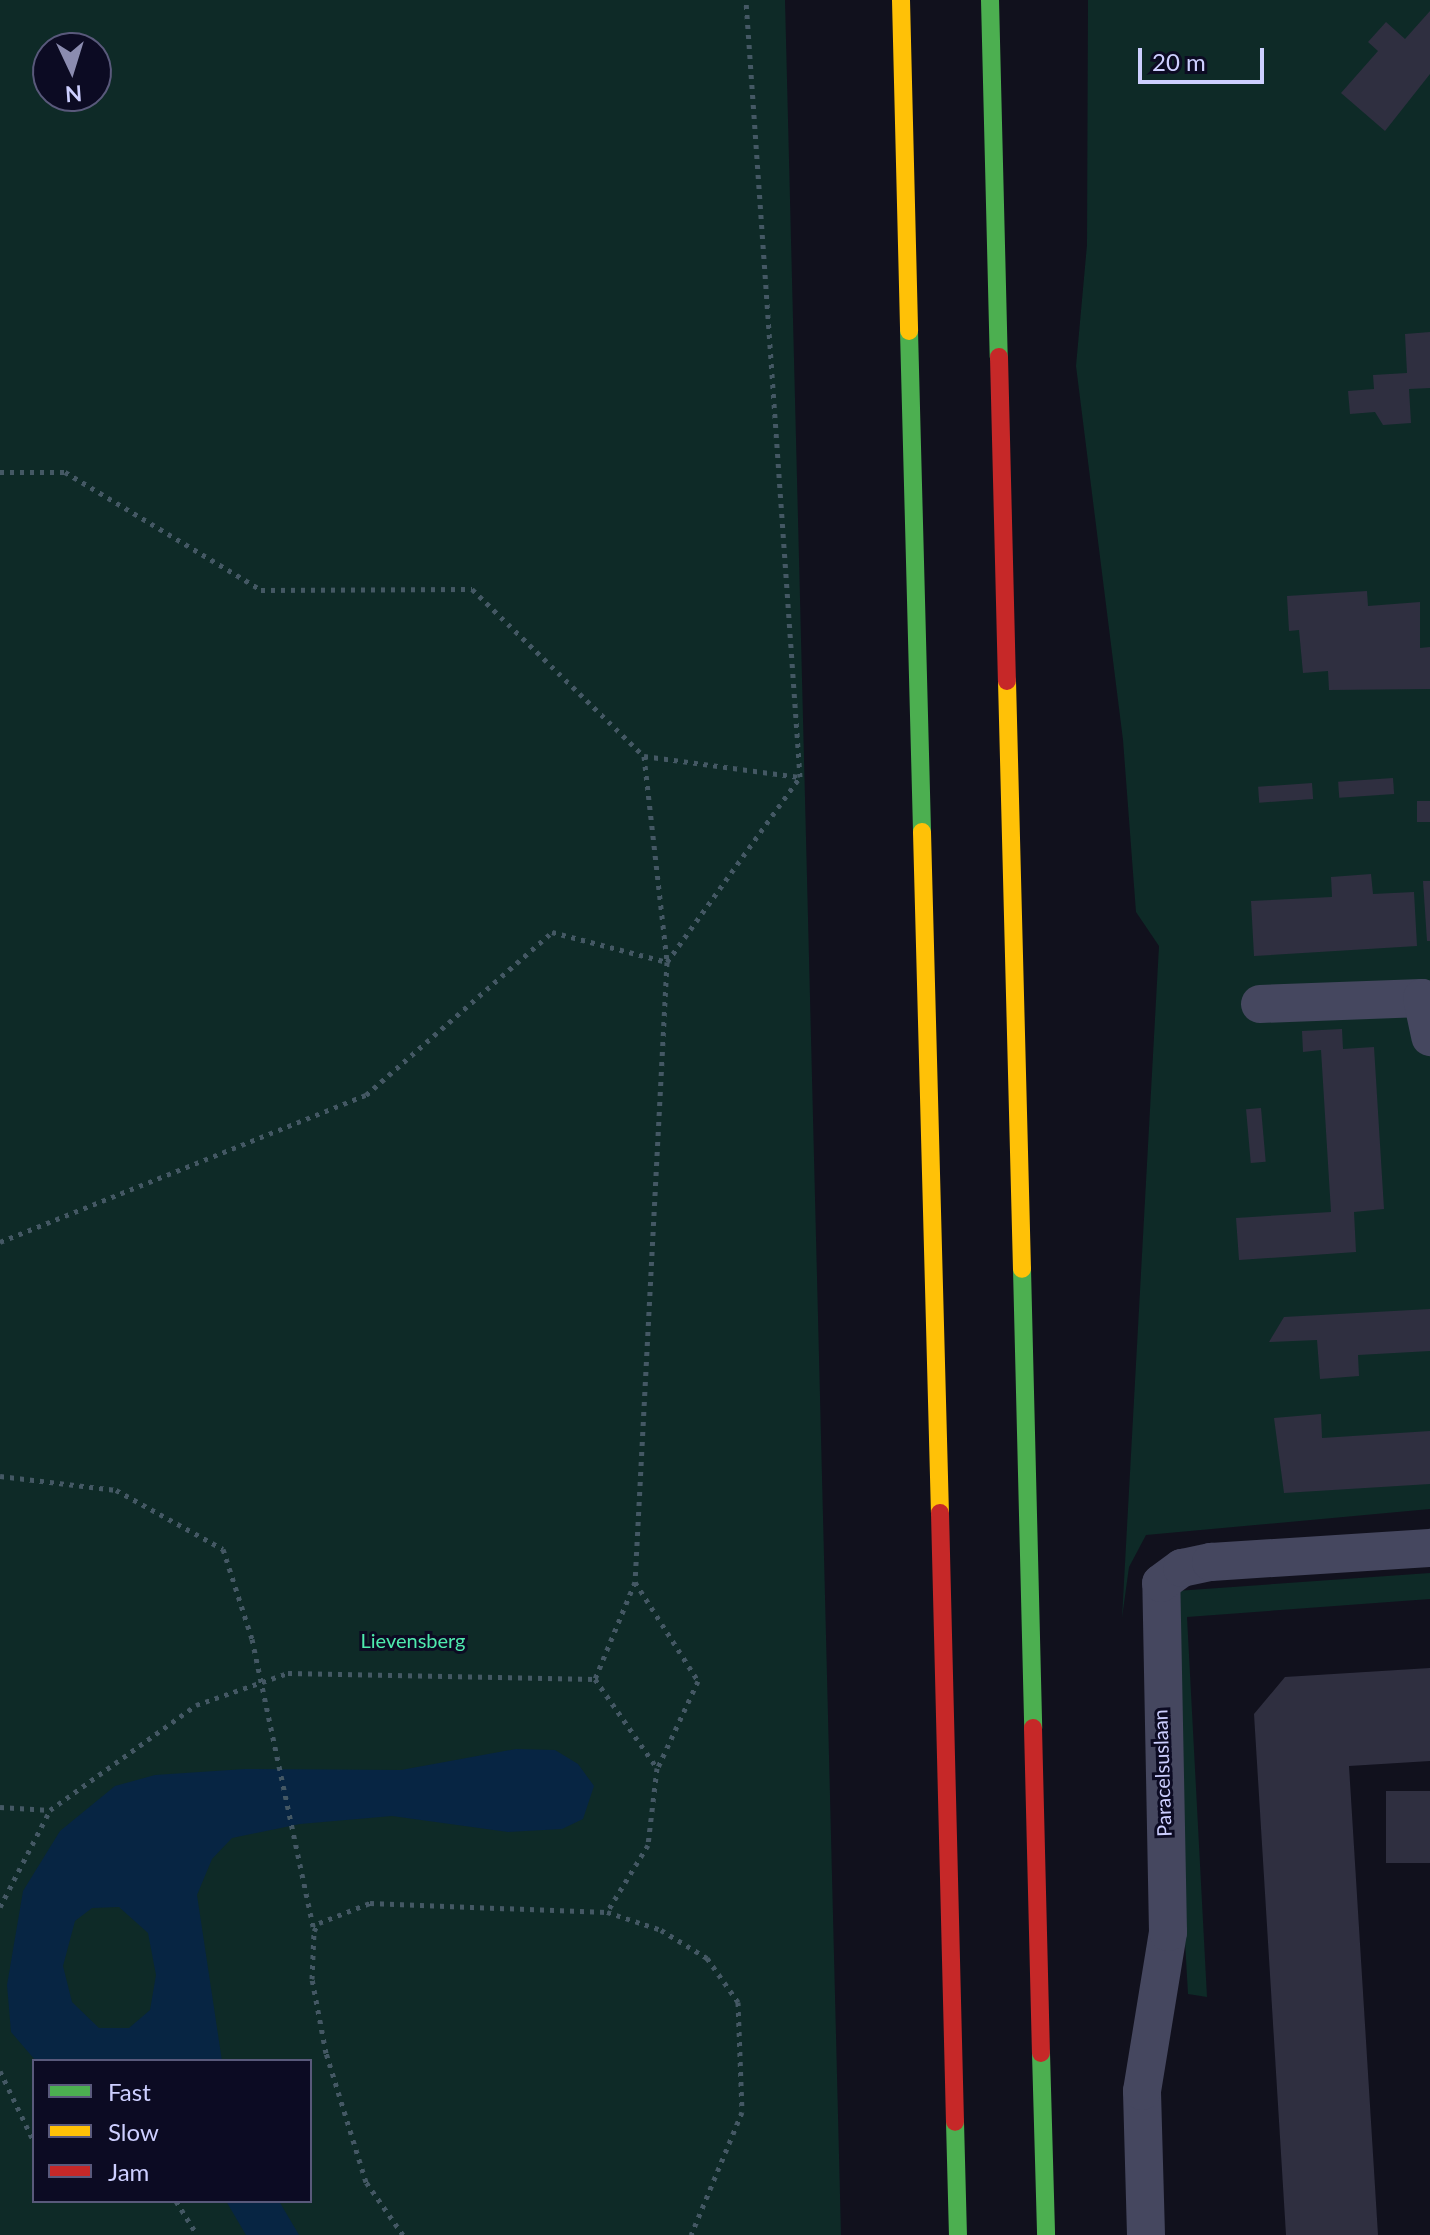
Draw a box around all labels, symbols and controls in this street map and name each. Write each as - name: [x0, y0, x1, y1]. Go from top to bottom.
- north arrow: [32, 32, 112, 112]
- scale bar: [1142, 32, 1268, 82]
- text: 20 m: [1152, 47, 1206, 76]
- text: N: [64, 80, 83, 109]
- park label: Lievensberg: [360, 1628, 466, 1652]
- street label: Paracelsuslaan: [1148, 1709, 1176, 1837]
- legend: [32, 2059, 312, 2203]
- text: Fast: [108, 2077, 151, 2106]
- text: Slow: [108, 2117, 159, 2146]
- text: Jam: [108, 2157, 149, 2186]

